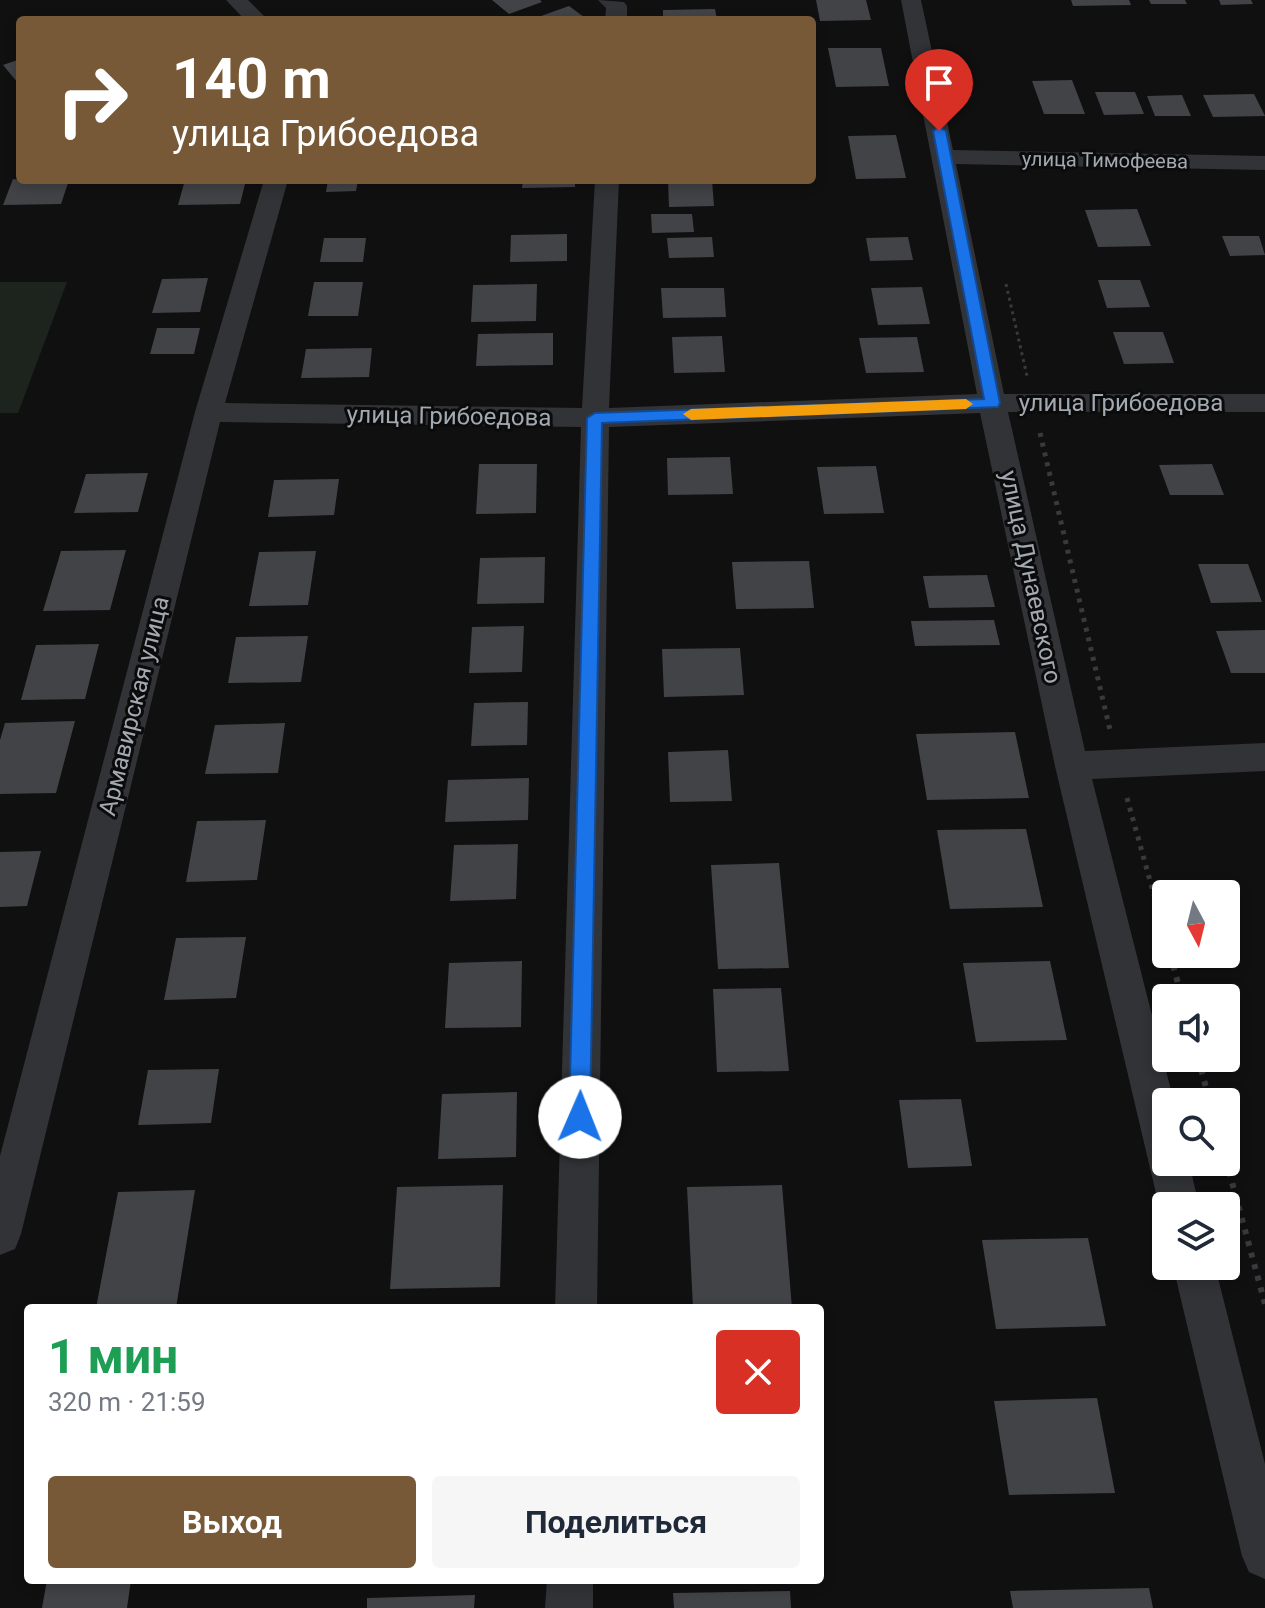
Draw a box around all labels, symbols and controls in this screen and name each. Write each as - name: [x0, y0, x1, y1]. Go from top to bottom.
- text: 140 m: [172, 46, 331, 112]
- icon: right: [40, 48, 144, 152]
- pin: [905, 49, 973, 131]
- icon: arrive: [917, 61, 961, 105]
- text: улица Грибоедова: [172, 113, 479, 155]
- street label: улица Тимофеева: [1022, 147, 1188, 173]
- street label: улица Грибоедова: [1019, 389, 1223, 417]
- street label: улица Грибоедова: [346, 400, 552, 432]
- street label: улица Дунаевского: [995, 468, 1067, 686]
- street label: Армавирская улица: [93, 594, 175, 818]
- north arrow: [1152, 880, 1240, 968]
- map controls: [1152, 880, 1240, 1280]
- button: sound: [1152, 984, 1240, 1072]
- position arrow: [538, 1075, 622, 1159]
- button: search: [1152, 1088, 1240, 1176]
- button: layers: [1152, 1192, 1240, 1280]
- text: 1 мин: [48, 1328, 178, 1385]
- button: close: [716, 1330, 800, 1414]
- text: 320 m · 21:59: [48, 1387, 206, 1417]
- button: Выход: [48, 1476, 416, 1568]
- button: Поделиться: [432, 1476, 800, 1568]

